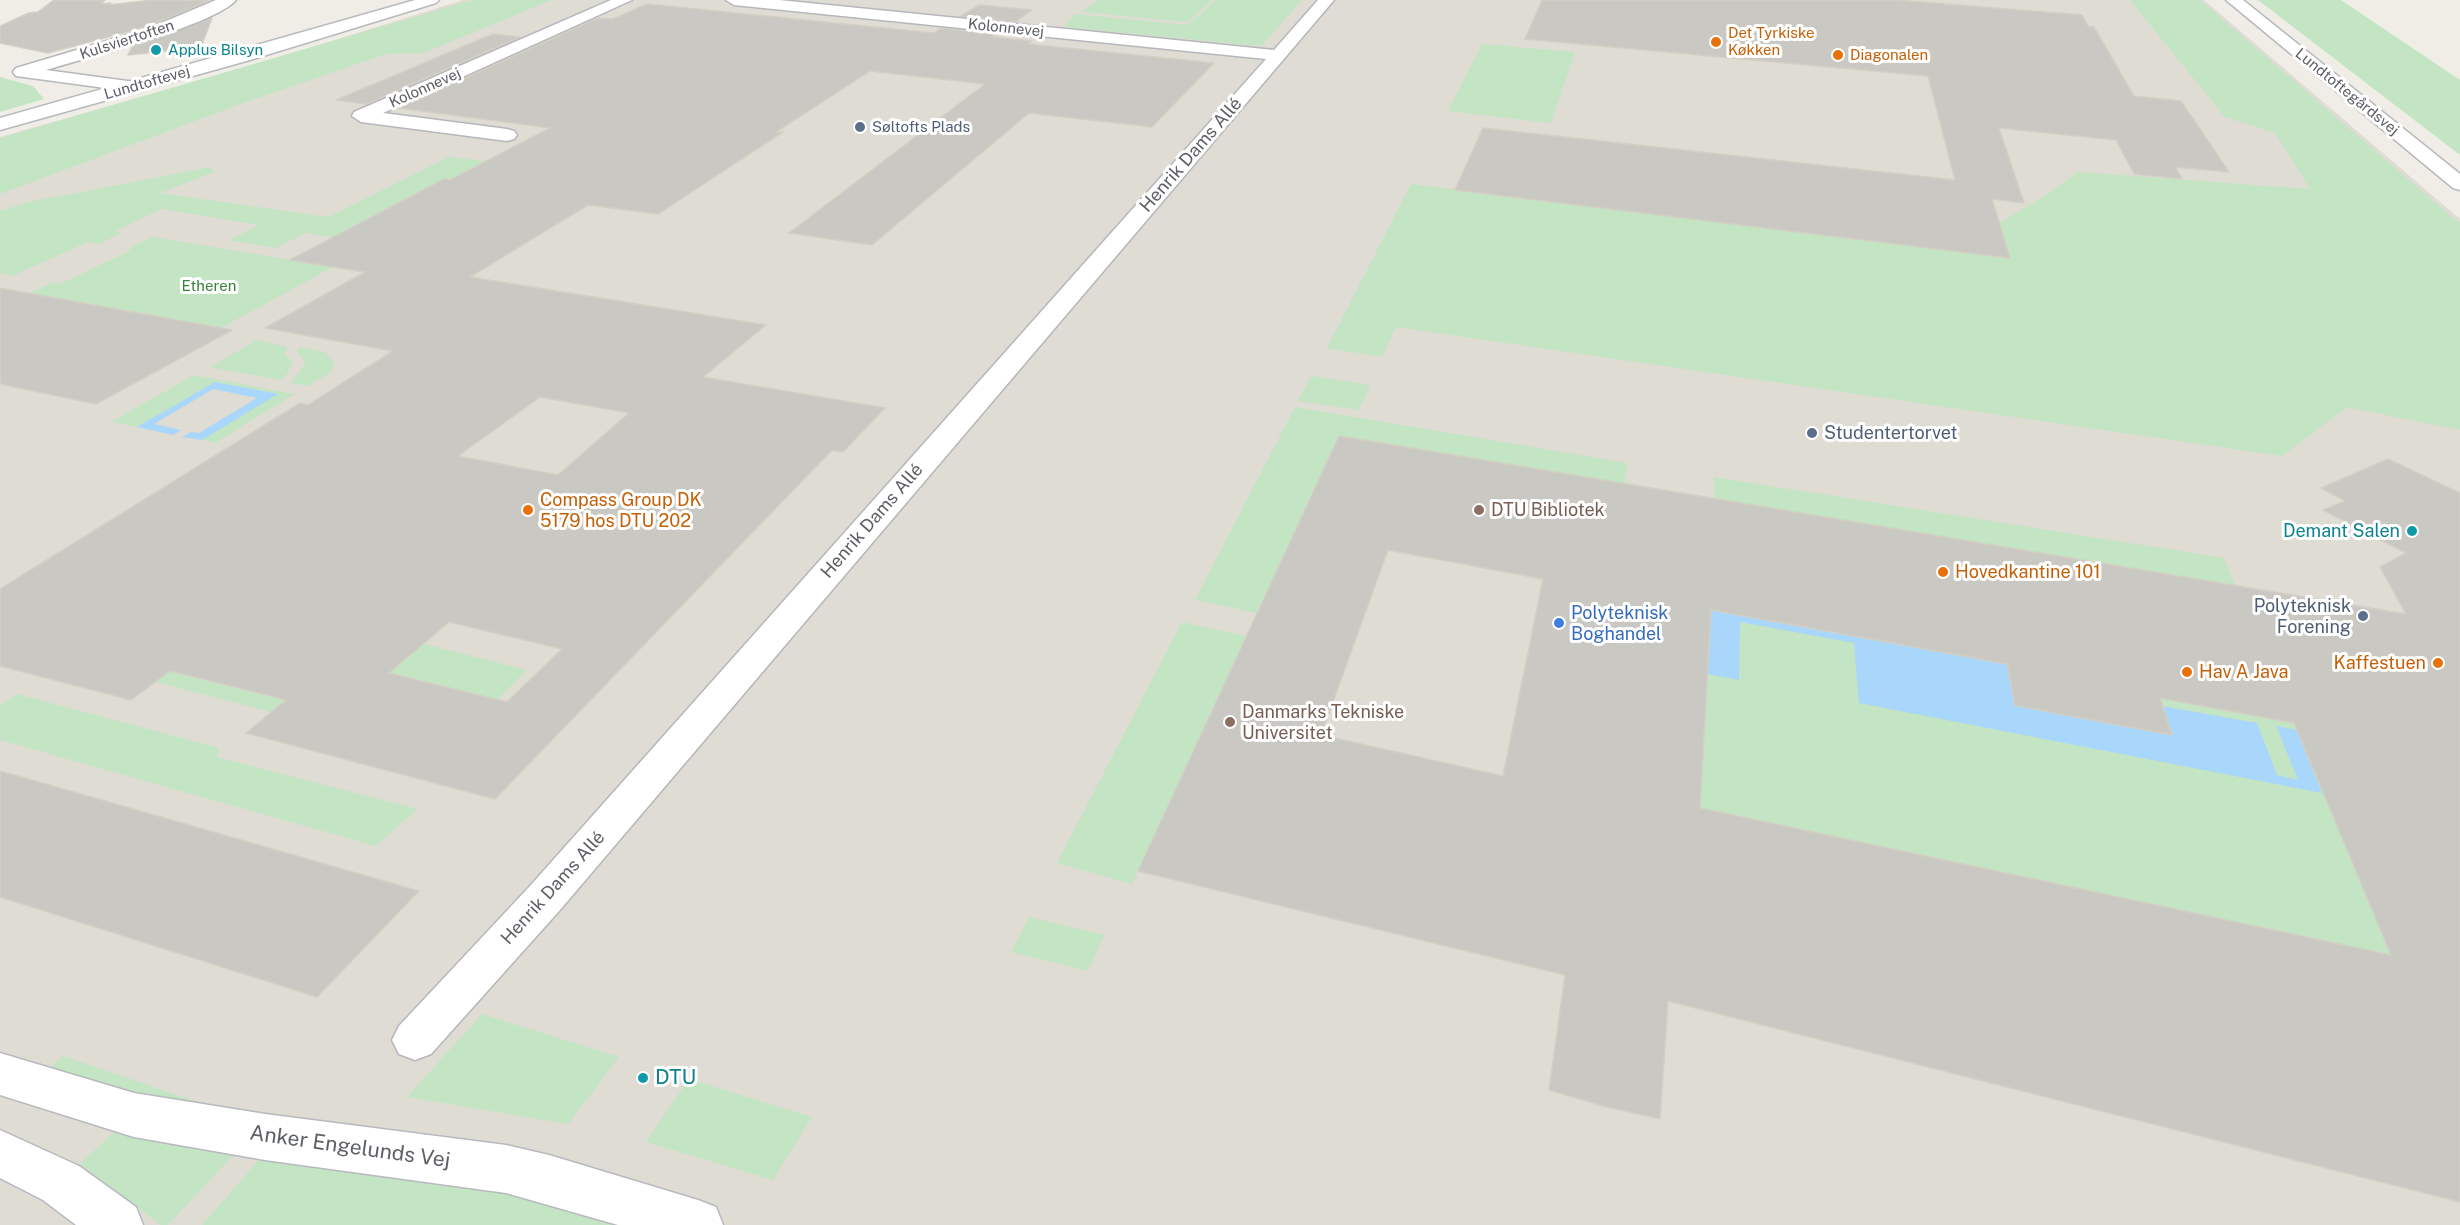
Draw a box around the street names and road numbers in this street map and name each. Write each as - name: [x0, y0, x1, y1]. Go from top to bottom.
- street label: Kolonnevej: [967, 15, 1045, 41]
- street label: Kulsviertoften: [78, 16, 176, 64]
- street label: Lundtoftegårdsvej: [2292, 45, 2402, 139]
- street label: Lundtoftevej: [102, 62, 192, 104]
- street label: Kolonnevej: [386, 64, 464, 112]
- street label: Henrik Dams Allé: [1135, 93, 1247, 217]
- street label: Henrik Dams Allé: [816, 459, 928, 583]
- street label: Henrik Dams Allé: [496, 827, 610, 949]
- street label: Anker Engelunds Vej: [248, 1120, 452, 1174]

